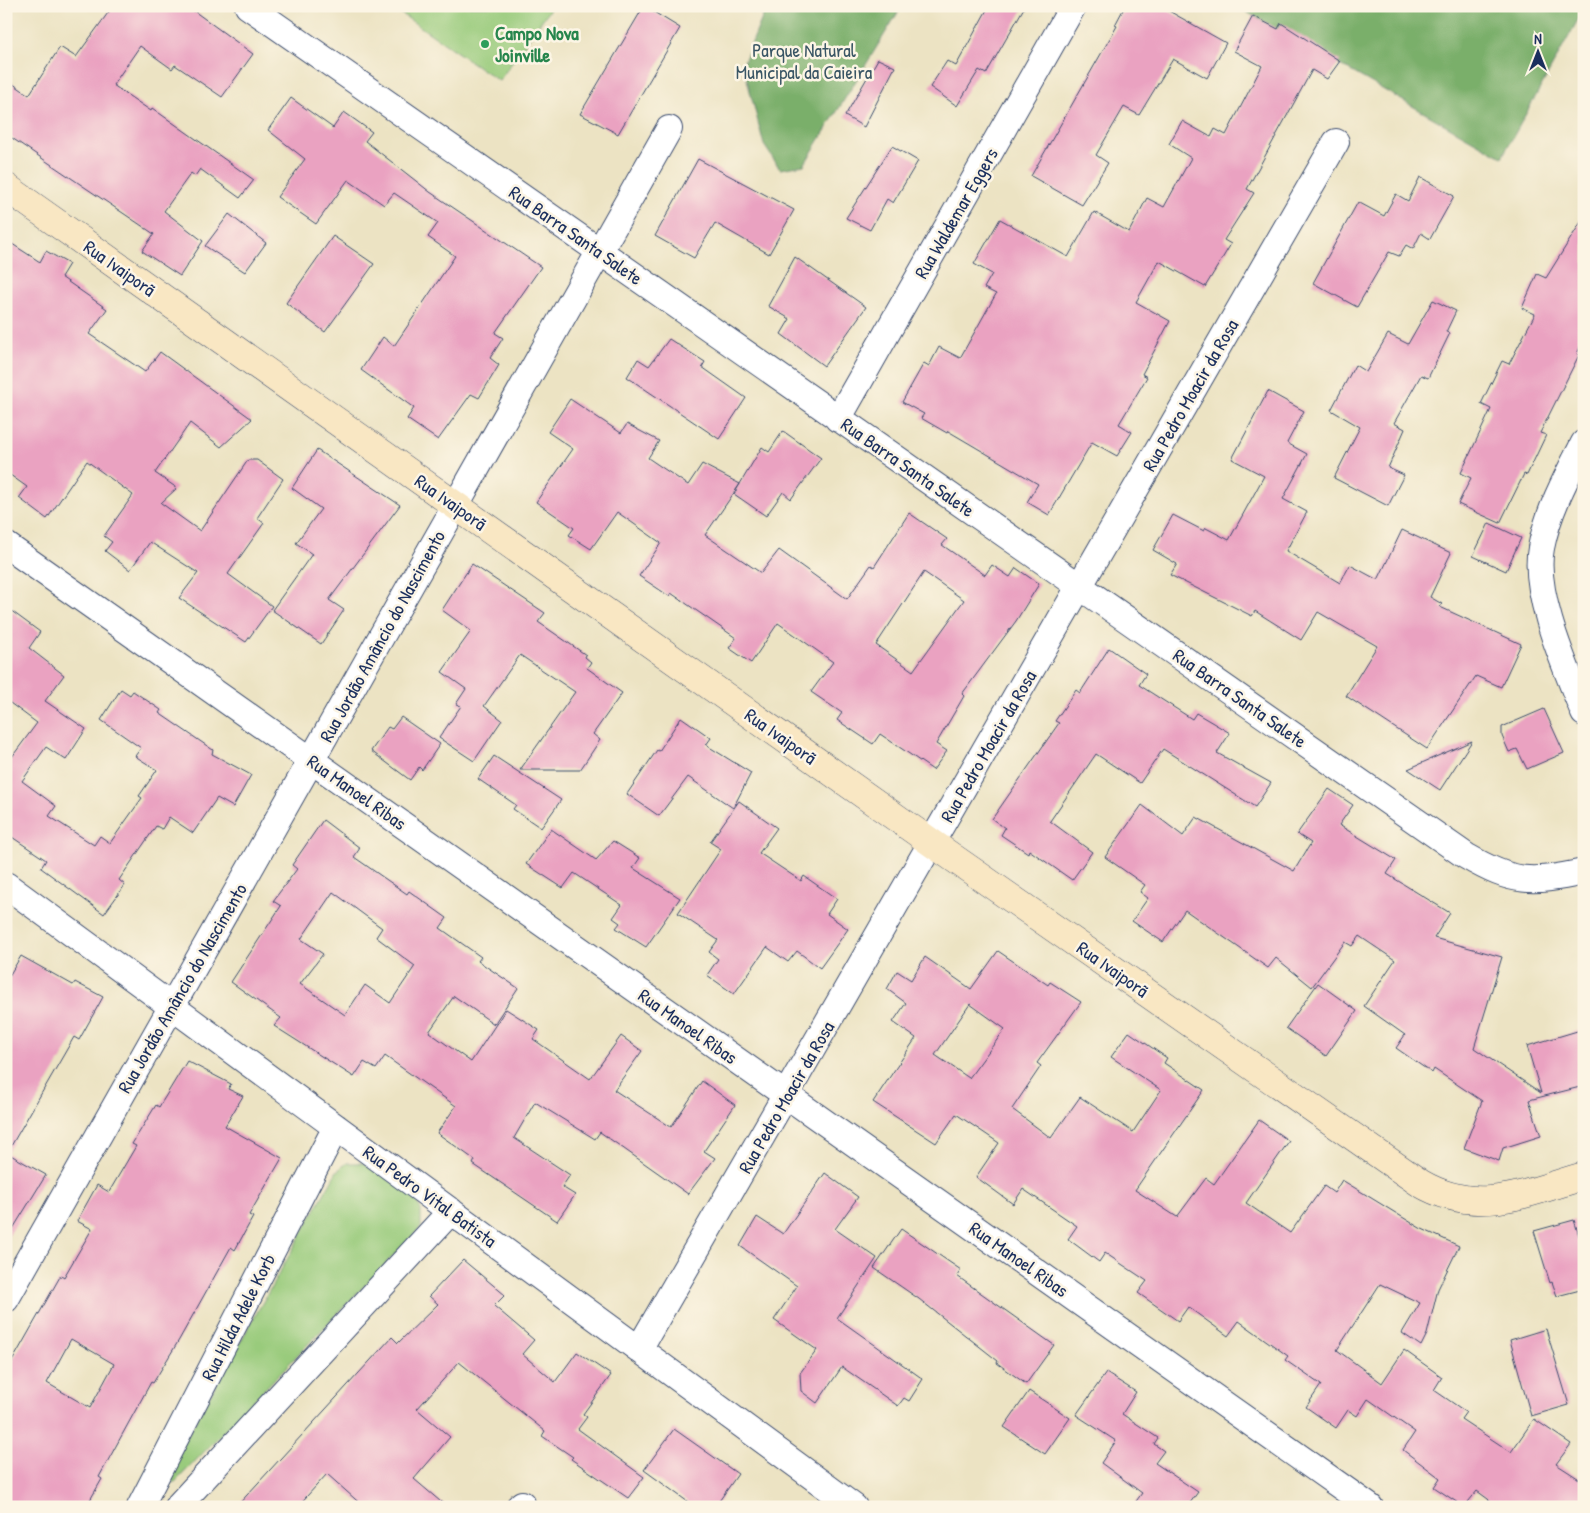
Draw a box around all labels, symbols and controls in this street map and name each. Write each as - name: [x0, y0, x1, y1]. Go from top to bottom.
- place label: Campo Nova Joinville: [495, 20, 579, 68]
- north arrow: [1512, 28, 1562, 78]
- text: N: [1534, 29, 1542, 48]
- park label: Parque Natural Municipal da Caieira: [736, 37, 873, 85]
- marker: Campo Nova Joinville: [479, 38, 491, 50]
- street label: Rua Waldemar Eggers: [908, 143, 1004, 283]
- street label: Rua Barra Santa Salete: [504, 179, 648, 291]
- street label: Rua Ivaiporã: [79, 234, 162, 303]
- street label: Rua Pedro Moacir da Rosa: [1136, 314, 1244, 476]
- street label: Rua Barra Santa Salete: [836, 411, 980, 523]
- street label: Rua Ivaiporã: [410, 468, 493, 537]
- street label: Rua Jordão Amâncio do Nascimento: [313, 525, 451, 746]
- street label: Rua Barra Santa Salete: [1168, 642, 1312, 754]
- street label: Rua Pedro Moacir da Rosa: [934, 665, 1042, 827]
- street label: Rua Ivaiporã: [740, 702, 823, 771]
- street label: Rua Manoel Ribas: [302, 748, 412, 836]
- street label: Rua Jordão Amâncio do Nascimento: [111, 878, 253, 1098]
- street label: Rua Ivaiporã: [1072, 935, 1155, 1004]
- street label: Rua Manoel Ribas: [633, 982, 743, 1070]
- street label: Rua Pedro Moacir da Rosa: [732, 1016, 840, 1178]
- street label: Rua Pedro Vital Batista: [358, 1139, 502, 1254]
- street label: Rua Manoel Ribas: [964, 1215, 1074, 1303]
- street label: Rua Hilda Adele Korb: [195, 1249, 281, 1385]

